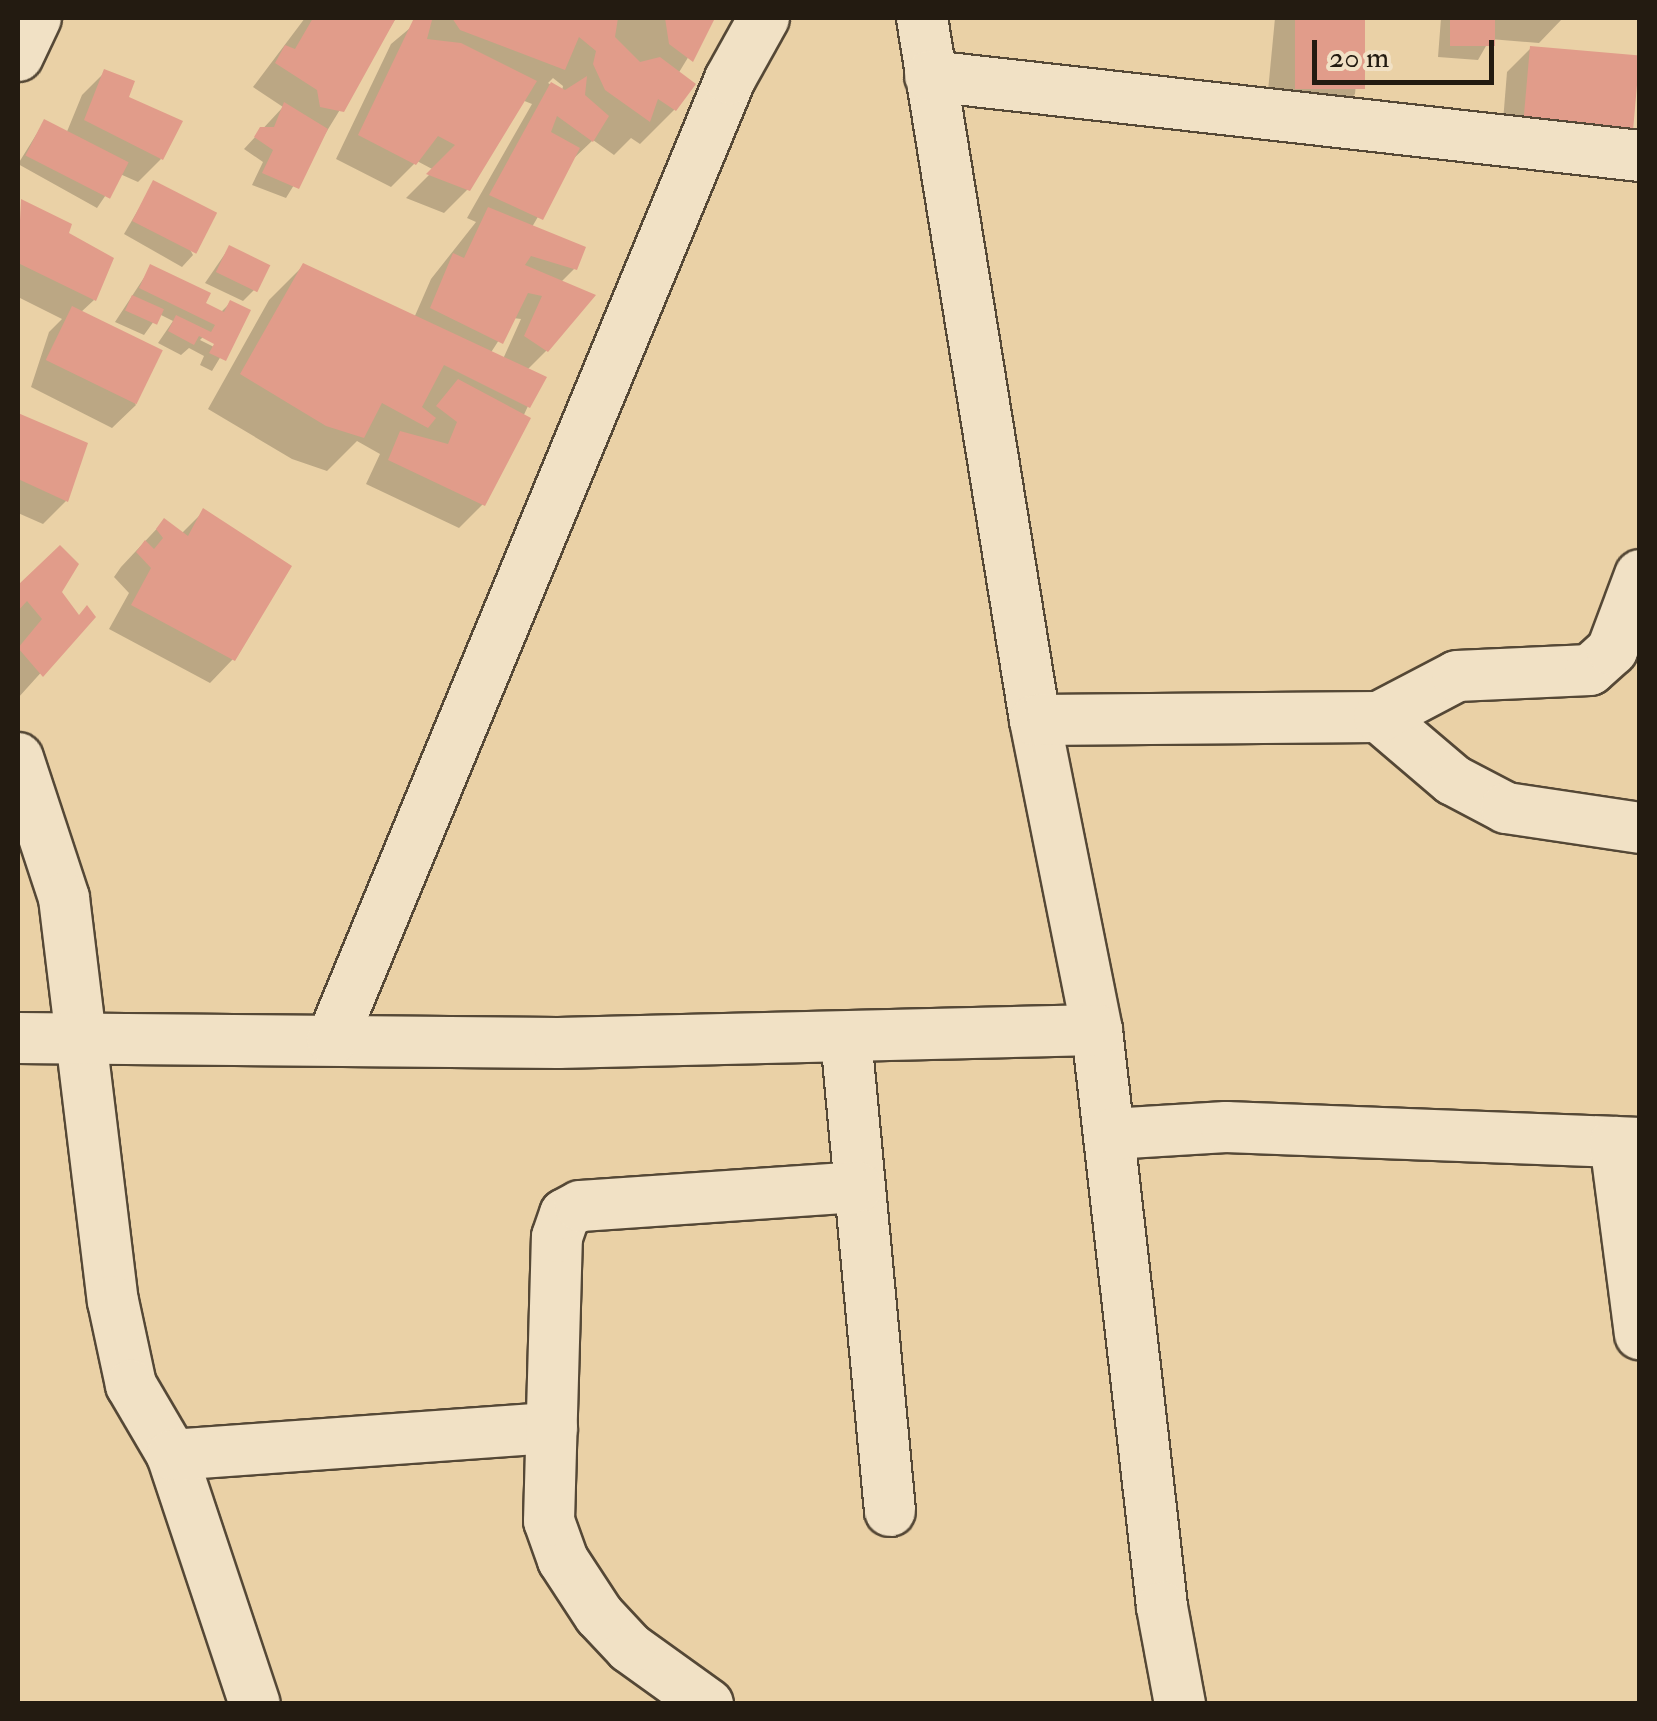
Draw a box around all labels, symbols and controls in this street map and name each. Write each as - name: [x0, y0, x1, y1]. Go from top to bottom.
- scale bar: [1317, 20, 1500, 82]
- text: 20 m: [1329, 39, 1389, 76]

